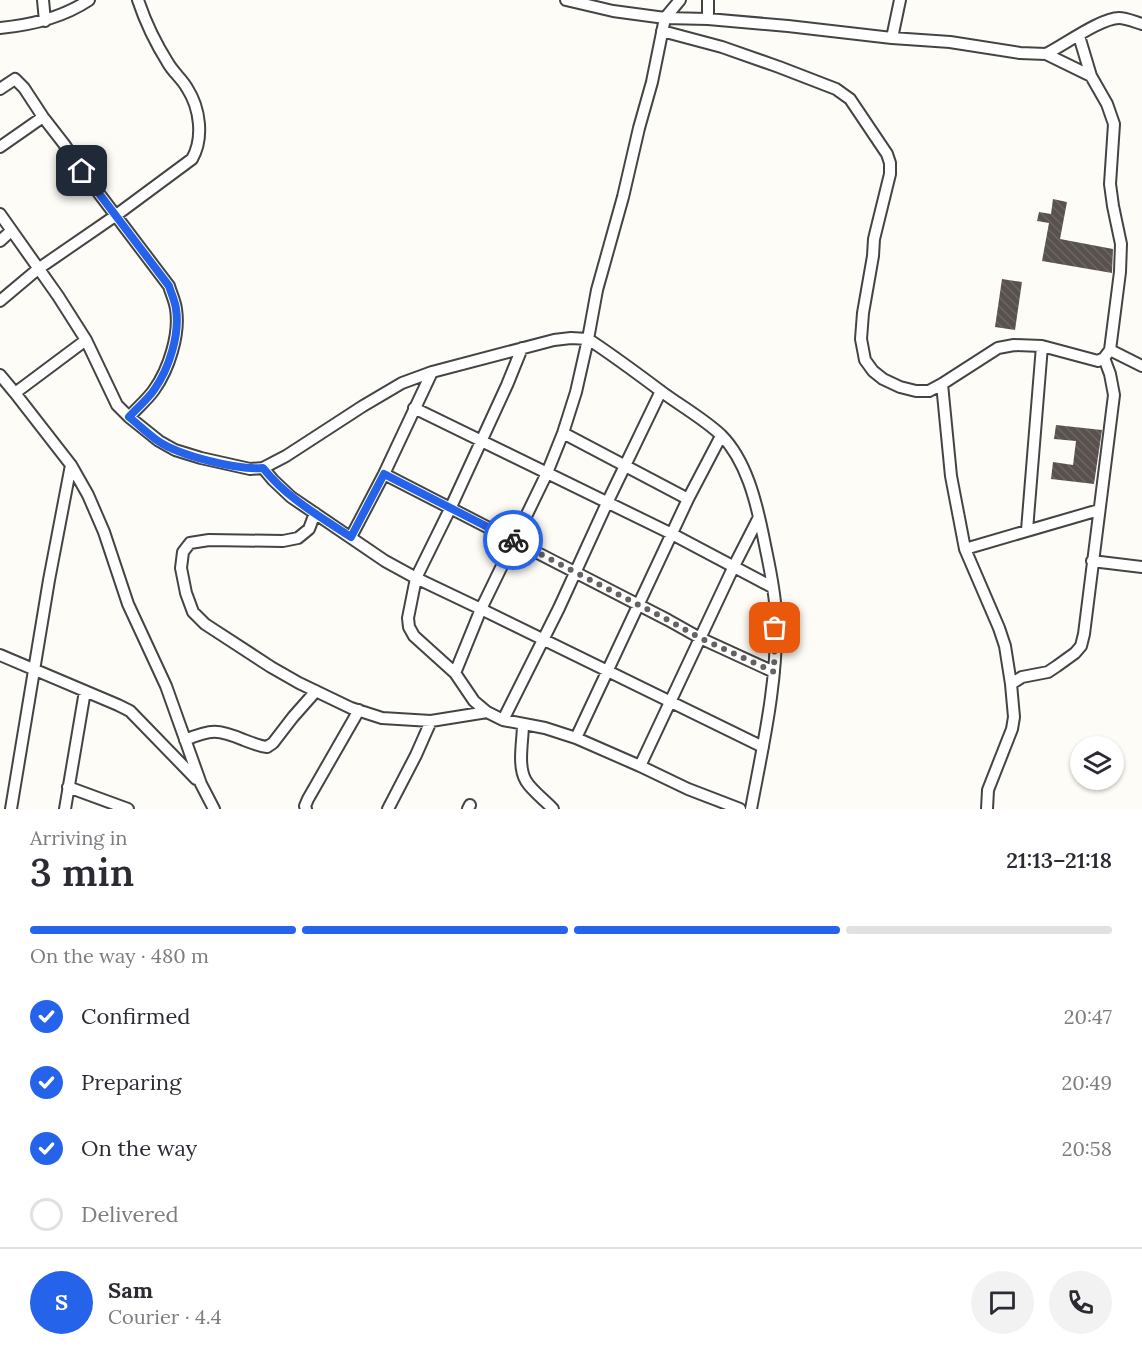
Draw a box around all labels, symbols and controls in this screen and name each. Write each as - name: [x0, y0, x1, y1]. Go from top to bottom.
- pin: [56, 145, 107, 196]
- icon: home: [65, 154, 98, 187]
- courier: [483, 510, 543, 570]
- icon: bike: [497, 524, 530, 557]
- pin: [749, 602, 800, 653]
- icon: bag: [758, 611, 791, 644]
- map controls: [1070, 736, 1124, 790]
- button: layers: [1070, 736, 1124, 790]
- text: Arriving in: [30, 825, 127, 850]
- text: 21:13–21:18: [1006, 846, 1112, 874]
- text: 3 min: [30, 847, 134, 897]
- text: On the way · 480 m: [30, 943, 209, 968]
- icon: check: [30, 1000, 63, 1033]
- text: Confirmed: [81, 1002, 190, 1030]
- text: 20:47: [1064, 1004, 1112, 1029]
- icon: check: [30, 1066, 63, 1099]
- text: Preparing: [81, 1068, 181, 1096]
- text: 20:49: [1061, 1070, 1112, 1095]
- icon: check: [30, 1132, 63, 1165]
- text: On the way: [81, 1134, 197, 1162]
- text: 20:58: [1062, 1136, 1112, 1161]
- text: Delivered: [81, 1200, 179, 1228]
- button: chat: [971, 1271, 1034, 1334]
- button: phone: [1049, 1271, 1112, 1334]
- text: Sam: [108, 1276, 153, 1304]
- text: S: [55, 1288, 68, 1316]
- text: Courier · 4.4: [108, 1304, 222, 1329]

